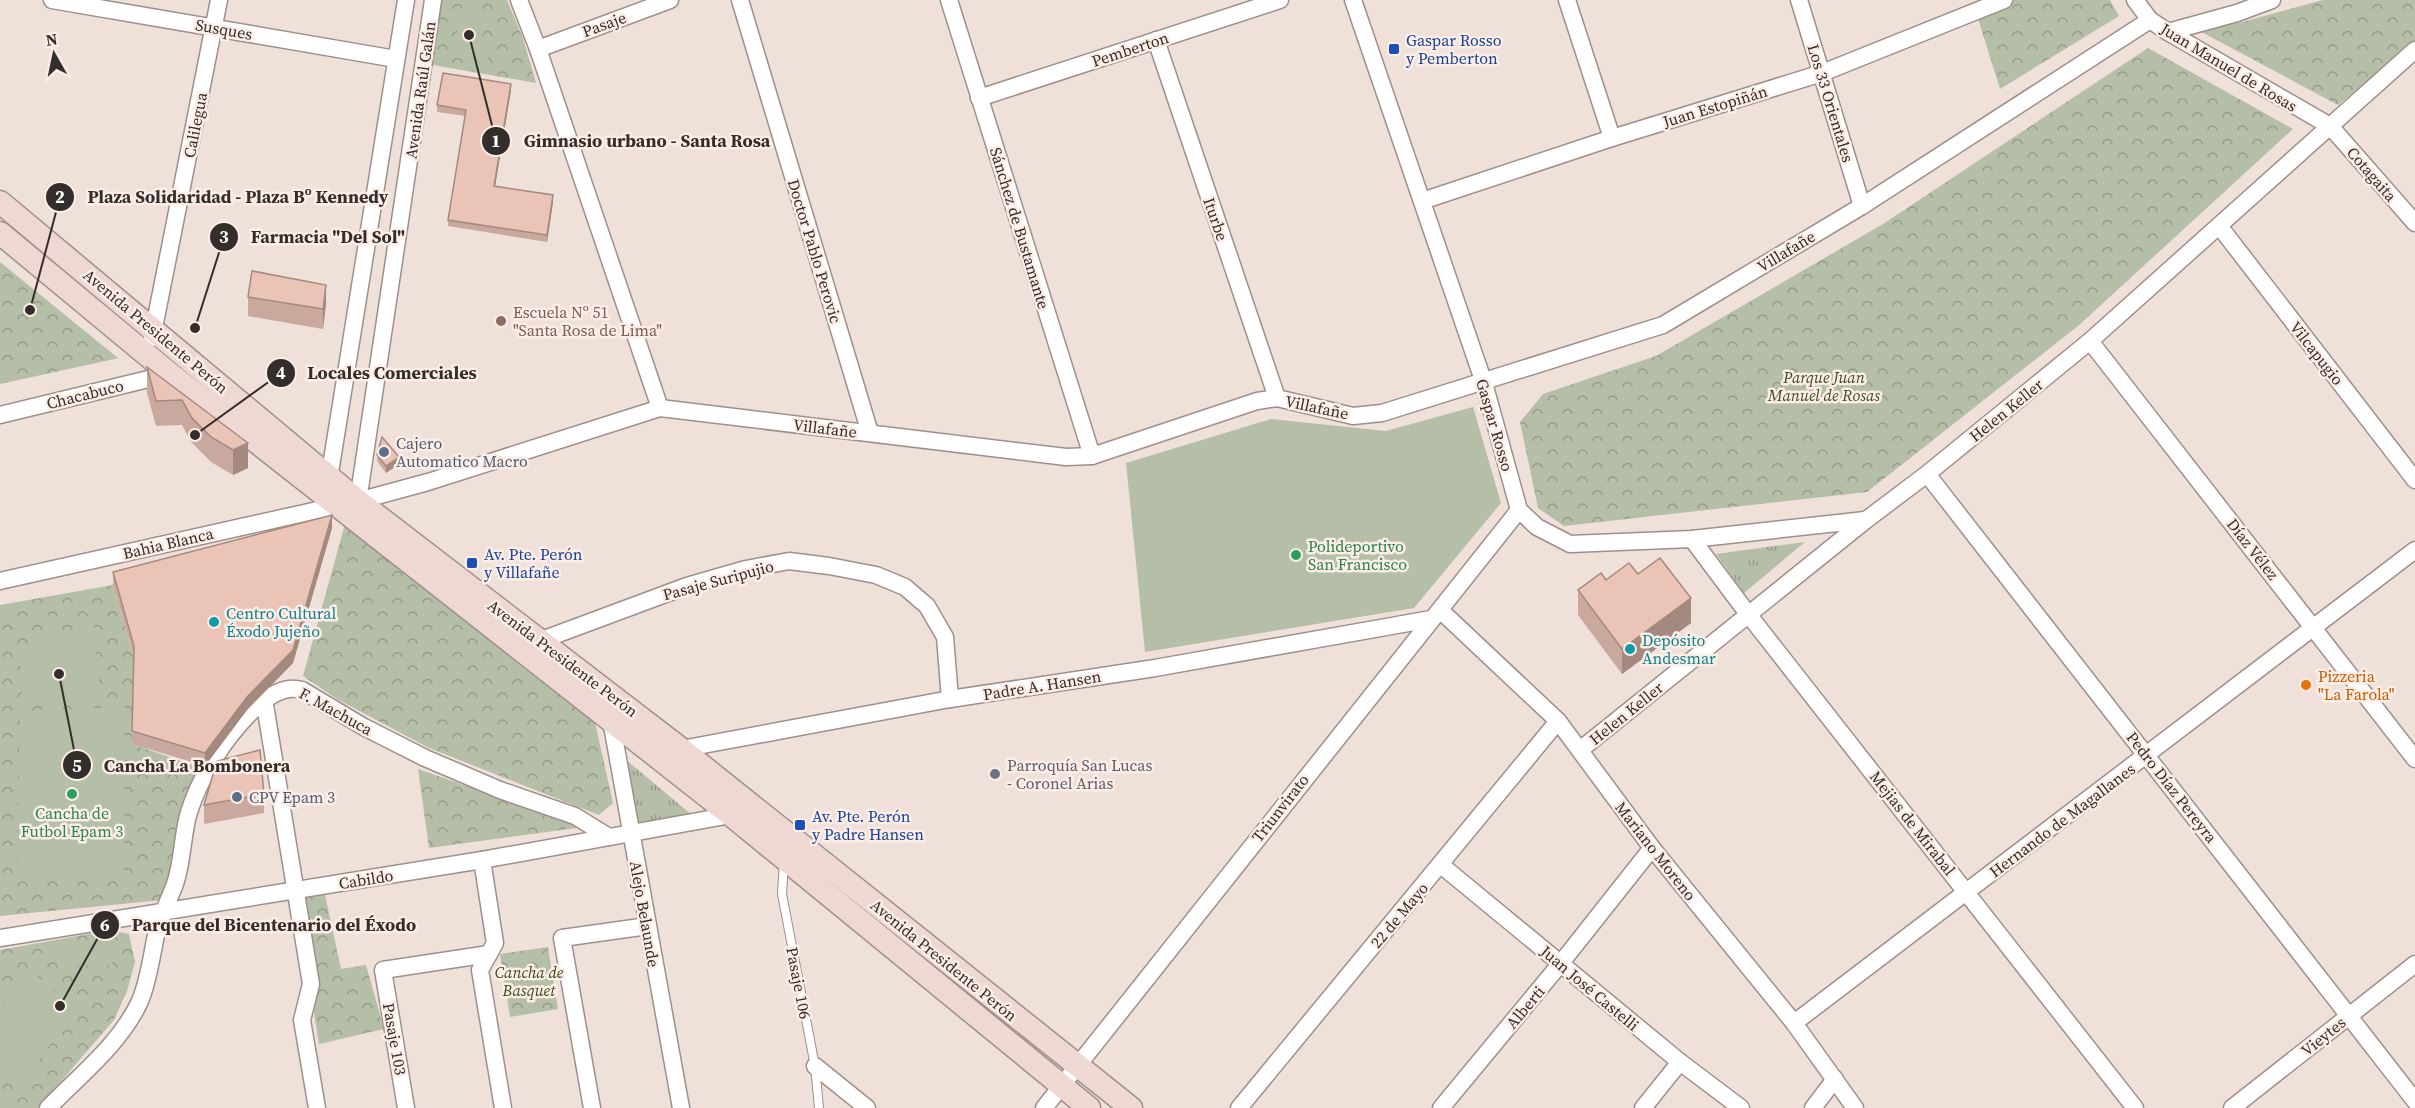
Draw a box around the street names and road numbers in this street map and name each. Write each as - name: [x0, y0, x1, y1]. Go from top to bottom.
- street label: Pasaje: [579, 6, 629, 42]
- street label: Susques: [194, 13, 254, 45]
- street label: Juan Manuel de Rosas: [2156, 17, 2301, 117]
- street label: Avenida Raúl Galán: [399, 20, 441, 160]
- street label: Pemberton: [1089, 26, 1172, 72]
- street label: Los 33 Orientales: [1803, 41, 1859, 165]
- street label: Juan Estopiñán: [1659, 80, 1770, 133]
- street label: Calilegua: [178, 89, 212, 160]
- street label: Cotagaita: [2342, 142, 2403, 207]
- street label: Sánchez de Bustamante: [985, 144, 1055, 312]
- street label: Doctor Pablo Perovic: [783, 176, 847, 326]
- street label: Iturbe: [1198, 194, 1234, 244]
- street label: Villafañe: [1753, 225, 1819, 277]
- street label: Avenida Presidente Perón: [79, 264, 233, 398]
- street label: Vilcapugio: [2285, 316, 2349, 390]
- street label: Helen Keller: [1964, 373, 2048, 447]
- street label: Chacabuco: [44, 374, 126, 414]
- street label: Gaspar Rosso: [1471, 376, 1519, 474]
- street label: Villafañe: [1283, 390, 1351, 424]
- street label: Villafañe: [792, 413, 858, 443]
- street label: Díaz Vélez: [2222, 514, 2284, 584]
- street label: Bahia Blanca: [120, 522, 216, 564]
- street label: Pasaje Suripujio: [660, 555, 776, 605]
- street label: Avenida Presidente Perón: [483, 594, 643, 722]
- street label: Padre A. Hansen: [981, 665, 1103, 705]
- street label: Helen Keller: [1584, 676, 1668, 750]
- street label: F. Machuca: [295, 682, 377, 741]
- street label: Pedro Díaz Pereyra: [2122, 727, 2223, 848]
- street label: Hernando de Magallanes: [1984, 758, 2140, 882]
- street label: Mejias de Mirabal: [1865, 766, 1961, 880]
- street label: Triunvirato: [1246, 769, 1314, 847]
- street label: Mariano Moreno: [1610, 797, 1702, 905]
- street label: Alejo Belaunde: [625, 859, 665, 969]
- street label: Cabildo: [337, 864, 395, 894]
- street label: 22 de Mayo: [1365, 877, 1433, 953]
- street label: Avenida Presidente Perón: [866, 894, 1022, 1026]
- street label: Juan José Castelli: [1535, 940, 1644, 1036]
- street label: Pasaje 106: [781, 945, 817, 1021]
- street label: Alberti: [1501, 981, 1550, 1033]
- street label: Pasaje 103: [378, 1001, 412, 1077]
- street label: Vieytes: [2296, 1011, 2350, 1061]

